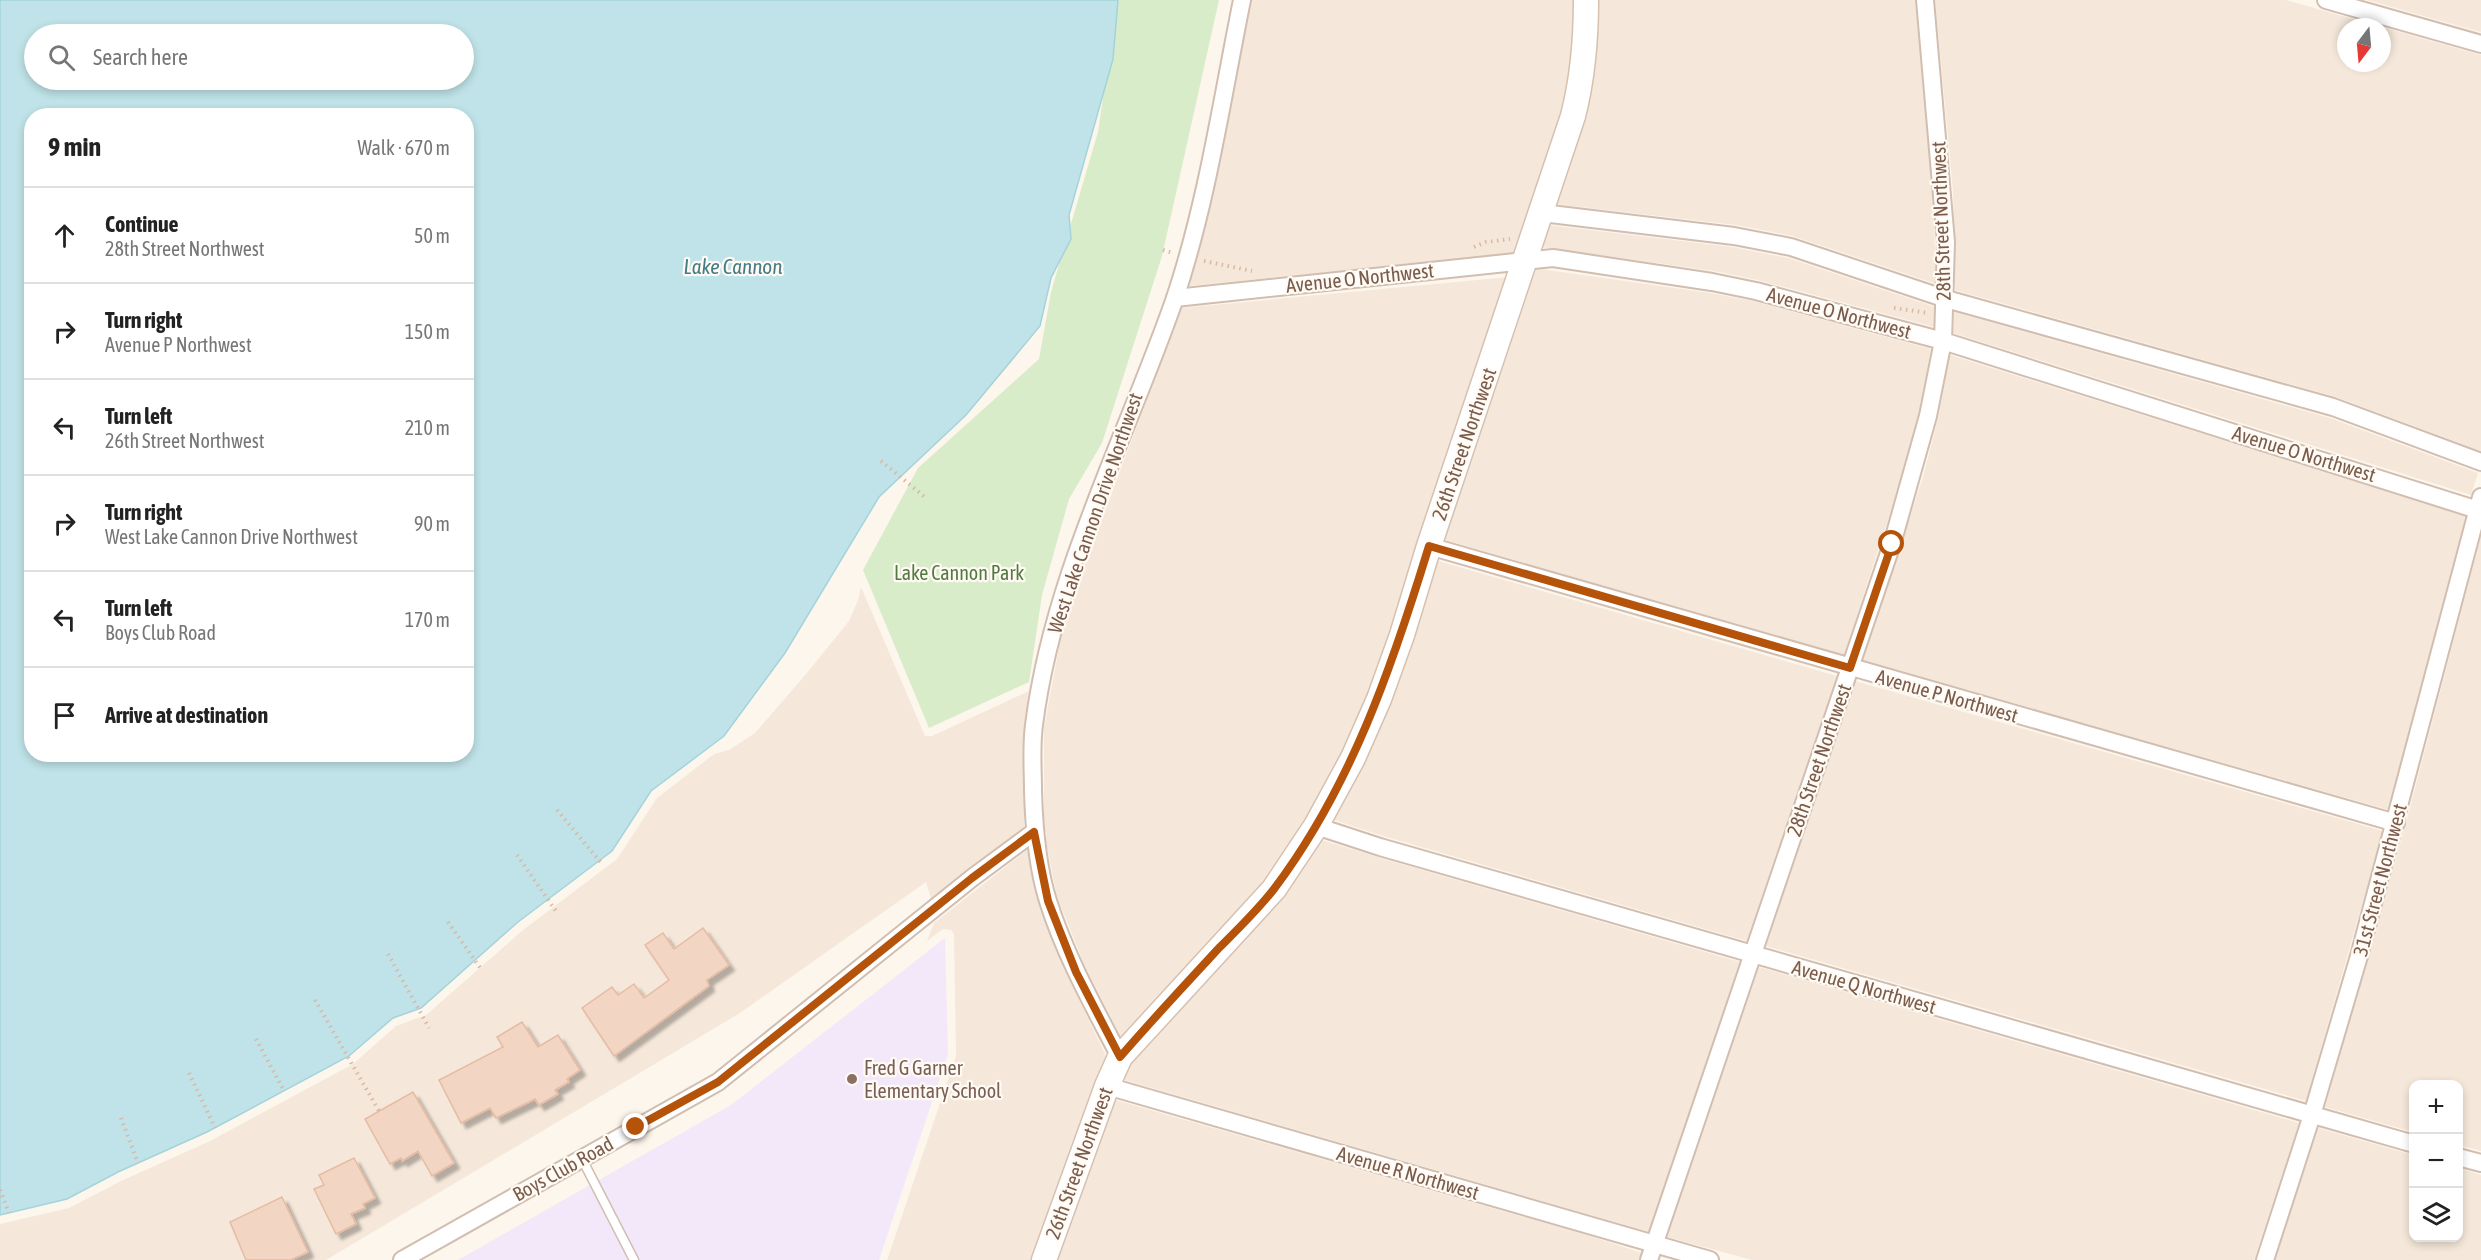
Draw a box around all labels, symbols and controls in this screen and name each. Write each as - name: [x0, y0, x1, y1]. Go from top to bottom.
- north arrow: [2337, 18, 2391, 72]
- search box: [24, 24, 474, 90]
- icon: search: [45, 41, 78, 74]
- text: Search here: [93, 44, 188, 70]
- text: 9 min: [48, 132, 101, 162]
- text: Walk · 670 m: [358, 136, 450, 159]
- street label: 28th Street Northwest: [1926, 141, 1955, 301]
- text: Continue: [105, 211, 179, 237]
- icon: ahead: [48, 219, 81, 252]
- text: 50 m: [414, 224, 450, 247]
- text: 28th Street Northwest: [105, 237, 265, 260]
- water label: Lake Cannon: [684, 254, 782, 278]
- street label: Avenue O Northwest: [1285, 258, 1435, 297]
- street label: Avenue O Northwest: [1764, 282, 1914, 343]
- text: Turn right: [105, 307, 182, 333]
- icon: right: [48, 315, 81, 348]
- text: 150 m: [405, 320, 450, 343]
- text: Avenue P Northwest: [105, 333, 252, 356]
- street label: 26th Street Northwest: [1427, 364, 1500, 523]
- street label: West Lake Cannon Drive Northwest: [1042, 389, 1147, 636]
- text: Turn left: [105, 403, 172, 429]
- icon: left: [48, 411, 81, 444]
- text: 210 m: [405, 416, 450, 439]
- street label: Avenue O Northwest: [2230, 421, 2379, 486]
- text: 26th Street Northwest: [105, 429, 265, 452]
- text: Turn right: [105, 499, 182, 525]
- icon: right: [48, 507, 81, 540]
- text: 90 m: [414, 512, 450, 535]
- text: West Lake Cannon Drive Northwest: [105, 525, 358, 548]
- route start: [1878, 530, 1904, 556]
- park label: Lake Cannon Park: [894, 561, 1024, 584]
- text: Turn left: [105, 595, 172, 621]
- icon: left: [48, 603, 81, 636]
- text: 170 m: [405, 608, 450, 631]
- text: Boys Club Road: [105, 621, 216, 644]
- street label: Avenue P Northwest: [1873, 664, 2021, 727]
- street label: 28th Street Northwest: [1782, 680, 1855, 839]
- icon: arrive: [48, 699, 81, 732]
- text: Arrive at destination: [105, 702, 268, 728]
- street label: 31st Street Northwest: [2348, 801, 2411, 959]
- street label: Avenue Q Northwest: [1790, 955, 1939, 1018]
- place label: Fred G Garner Elementary School: [864, 1056, 1002, 1102]
- marker: Fred G Garner Elementary School: [845, 1072, 859, 1086]
- map controls: [2409, 1080, 2463, 1242]
- button: +: [2409, 1080, 2463, 1134]
- street label: 26th Street Northwest: [1040, 1084, 1117, 1242]
- route end: [622, 1113, 648, 1139]
- street label: Boys Club Road: [509, 1132, 617, 1206]
- button: −: [2409, 1134, 2463, 1188]
- street label: Avenue R Northwest: [1334, 1141, 1482, 1204]
- button: layers: [2409, 1188, 2463, 1242]

